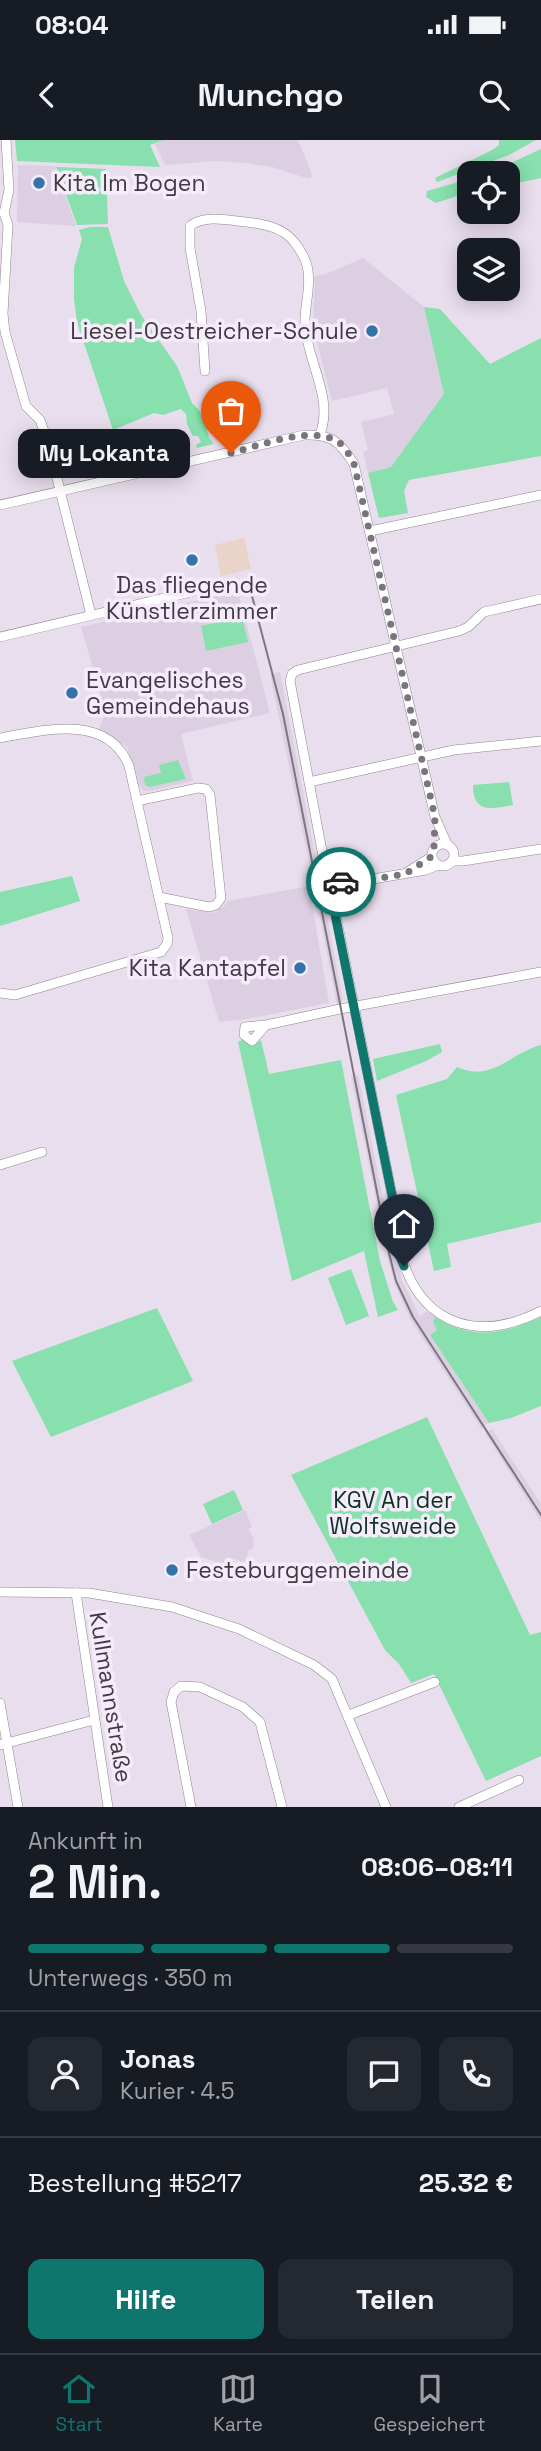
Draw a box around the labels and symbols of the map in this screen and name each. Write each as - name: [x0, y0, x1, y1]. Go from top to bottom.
- place label: Kita Im Bogen: [53, 168, 206, 198]
- marker: Kita Im Bogen: [31, 175, 47, 191]
- place label: Liesel-Oestreicher-Schule: [70, 316, 358, 346]
- marker: Liesel-Oestreicher-Schule: [364, 323, 380, 339]
- pin: [201, 381, 261, 453]
- callout: My Lokanta: [18, 428, 189, 478]
- marker: Das fliegende Künstlerzimmer: [184, 552, 200, 568]
- place label: Das fliegende Künstlerzimmer: [106, 570, 278, 626]
- place label: Evangelisches Gemeindehaus: [86, 665, 250, 721]
- marker: Evangelisches Gemeindehaus: [64, 685, 80, 701]
- courier: [306, 847, 376, 917]
- place label: Kita Kantapfel: [129, 953, 286, 983]
- marker: Kita Kantapfel: [292, 960, 308, 976]
- pin: [374, 1194, 434, 1266]
- park label: KGV An der Wolfsweide: [329, 1485, 457, 1541]
- place label: Festeburggemeinde: [186, 1555, 409, 1585]
- marker: Festeburggemeinde: [164, 1562, 180, 1578]
- street label: Kullmannstraße: [83, 1610, 139, 1784]

